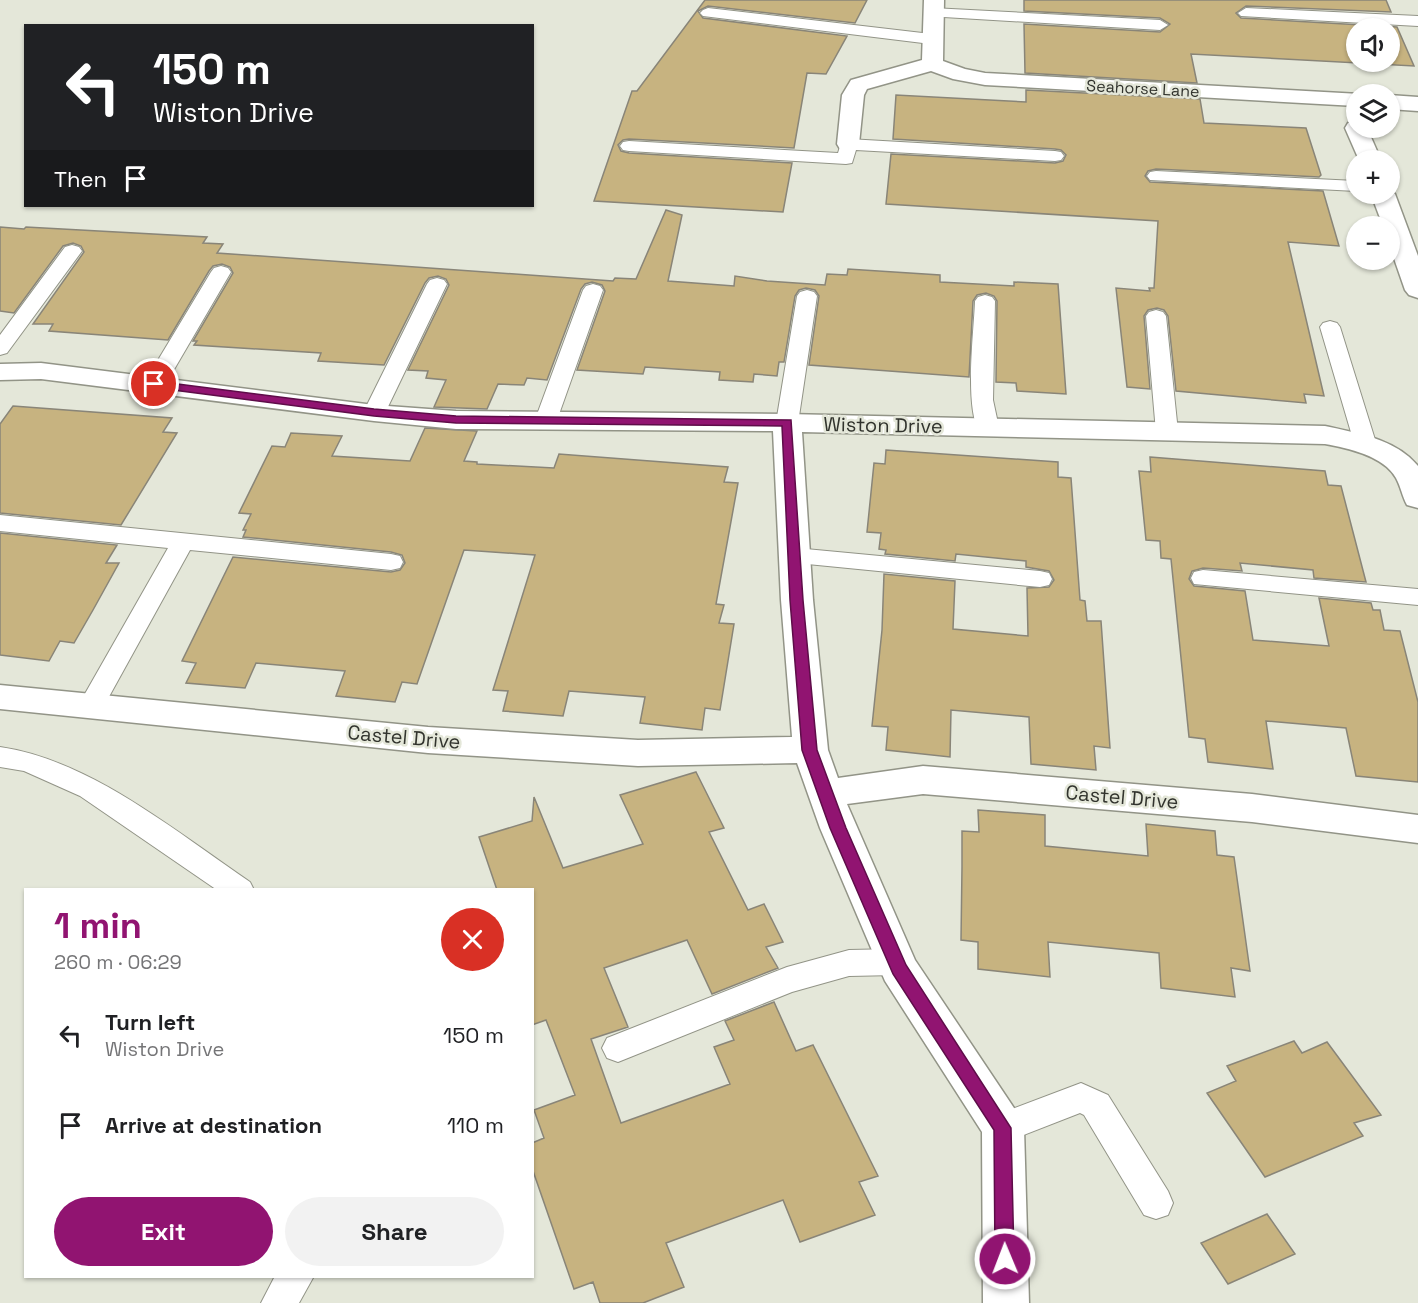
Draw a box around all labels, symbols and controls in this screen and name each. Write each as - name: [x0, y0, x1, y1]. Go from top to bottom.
- map controls: [1346, 18, 1400, 270]
- button: sound: [1346, 18, 1400, 72]
- text: 150 m: [153, 43, 271, 96]
- icon: left: [54, 48, 132, 126]
- street label: Seahorse Lane: [1086, 75, 1200, 102]
- button: layers: [1346, 84, 1400, 138]
- text: Wiston Drive: [153, 95, 314, 130]
- button: +: [1346, 150, 1400, 204]
- icon: arrive: [119, 162, 152, 195]
- text: Then: [54, 165, 107, 193]
- button: −: [1346, 216, 1400, 270]
- pin: [128, 358, 179, 409]
- icon: arrive: [137, 367, 170, 400]
- street label: Wiston Drive: [823, 411, 943, 439]
- street label: Castel Drive: [346, 719, 462, 755]
- street label: Castel Drive: [1064, 779, 1180, 815]
- text: 1 min: [54, 903, 142, 949]
- button: close: [441, 908, 504, 971]
- text: 260 m · 06:29: [54, 949, 182, 975]
- text: Turn left: [105, 1008, 195, 1036]
- icon: left: [54, 1019, 87, 1052]
- text: 150 m: [443, 1021, 504, 1049]
- text: Wiston Drive: [105, 1036, 224, 1062]
- icon: arrive: [54, 1109, 87, 1142]
- text: Arrive at destination: [105, 1111, 322, 1139]
- text: 110 m: [447, 1111, 504, 1139]
- button: Exit: [54, 1197, 273, 1266]
- button: Share: [285, 1197, 504, 1266]
- position arrow: [973, 1227, 1037, 1291]

